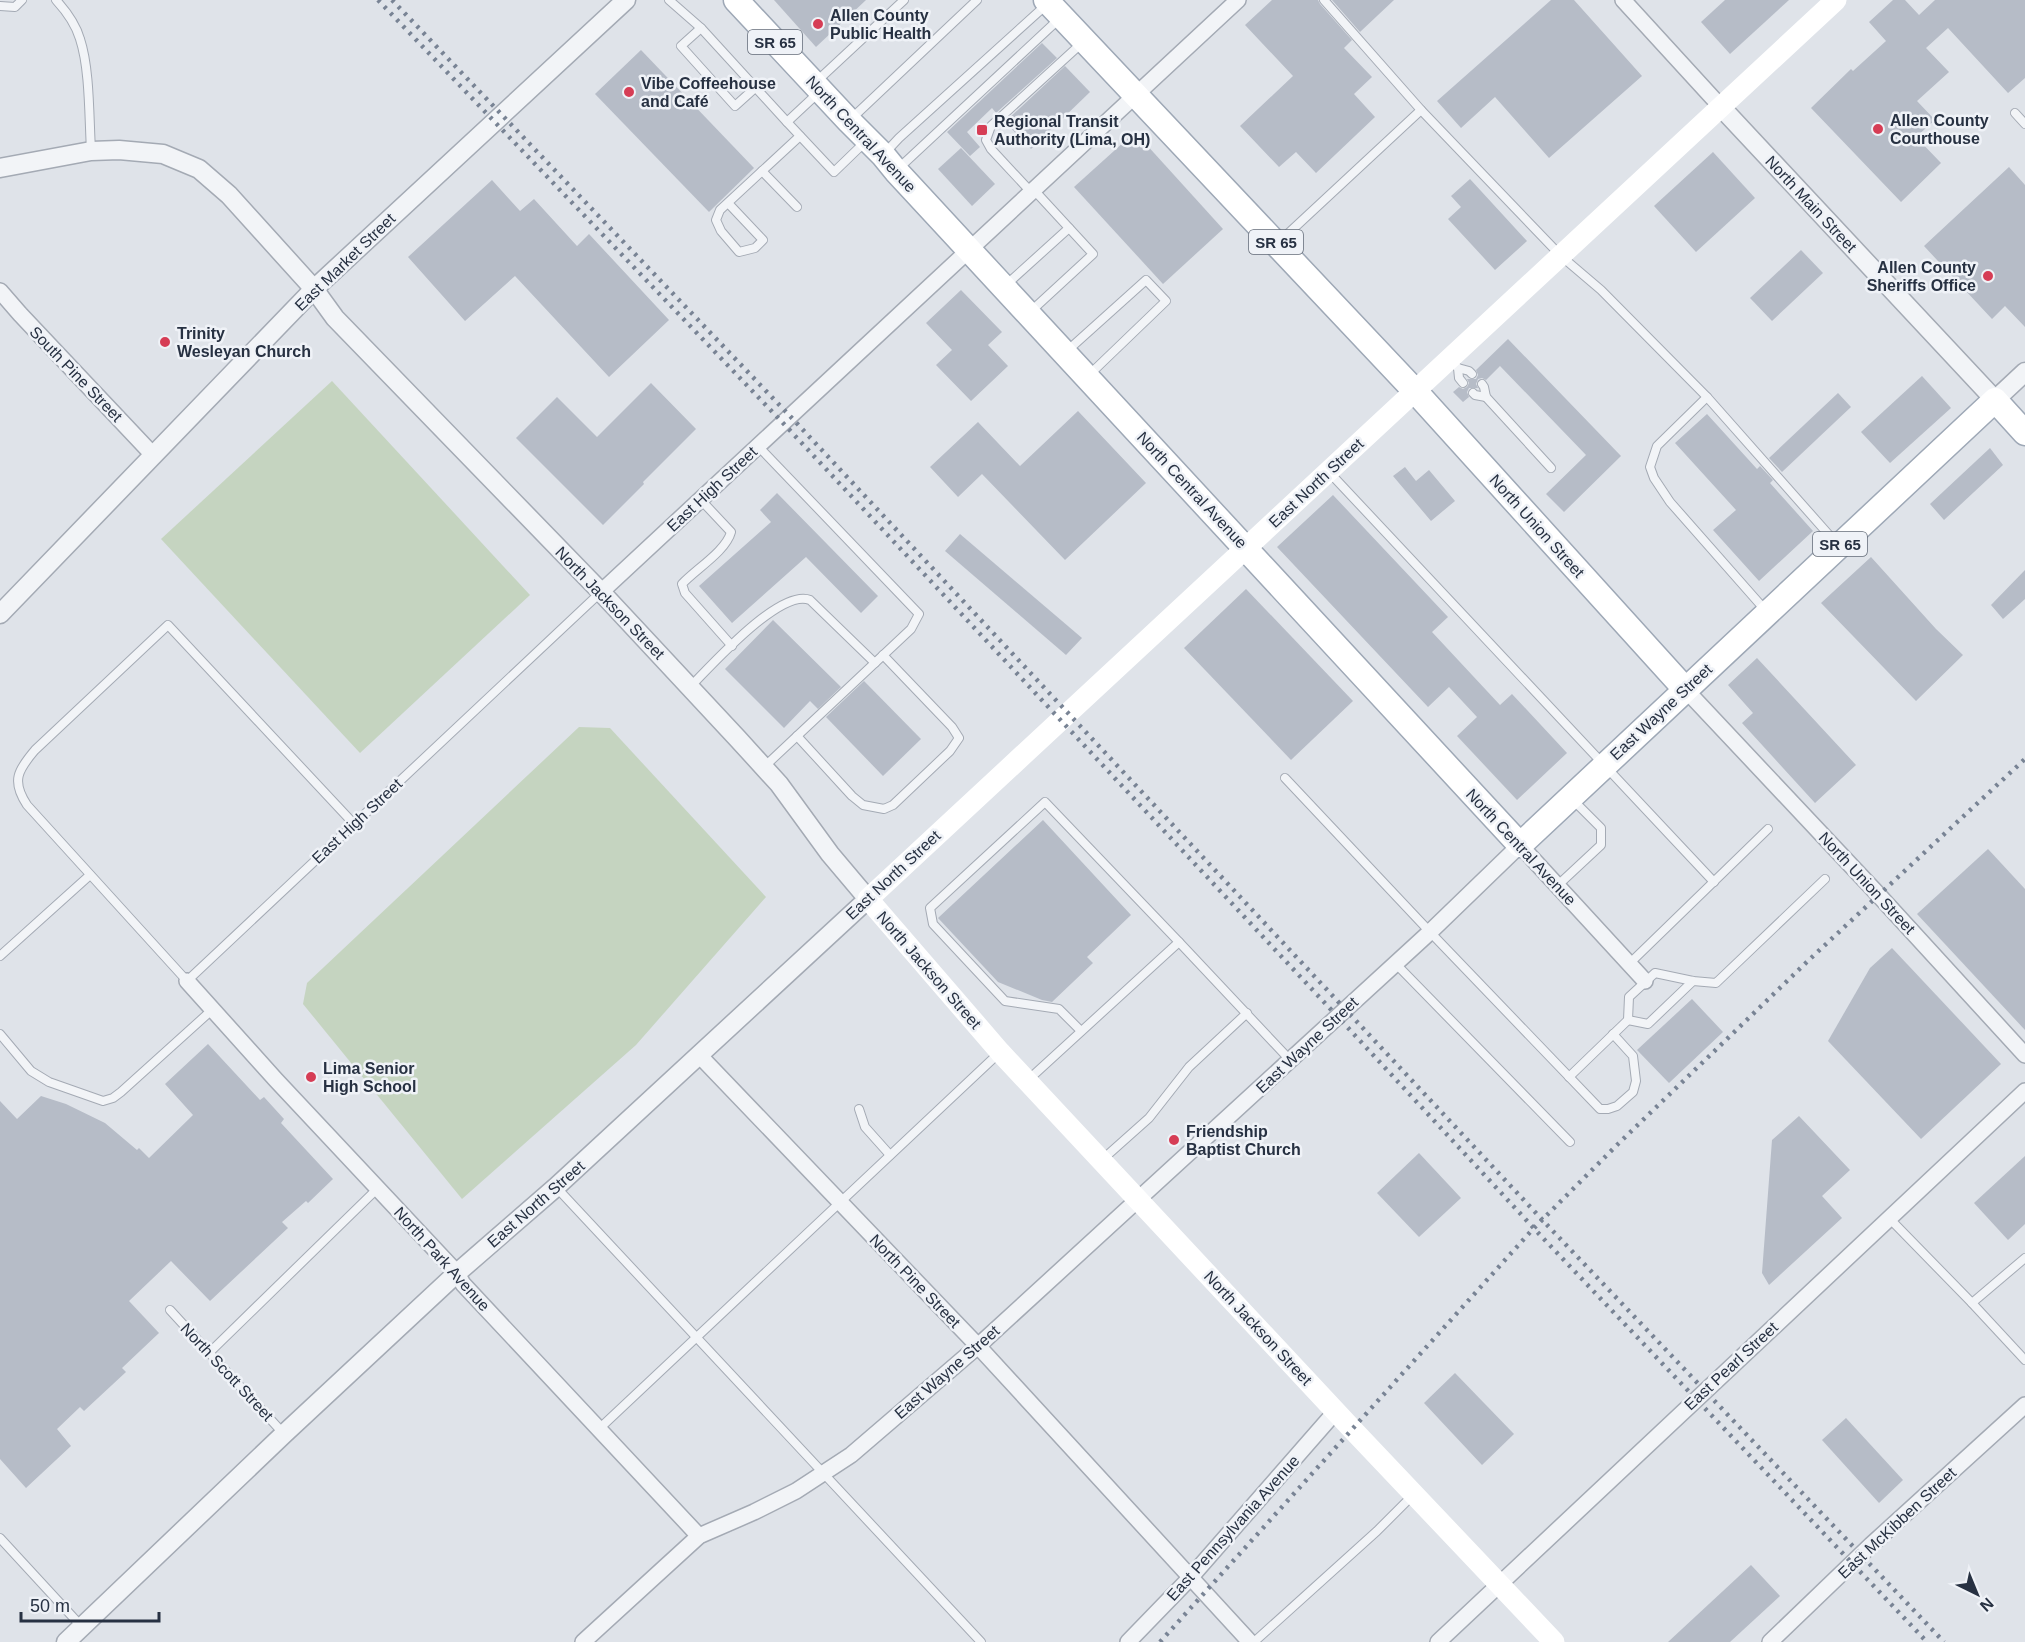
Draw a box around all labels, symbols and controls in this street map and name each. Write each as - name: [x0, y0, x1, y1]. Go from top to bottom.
- place label: Allen County Public Health: [830, 7, 931, 42]
- marker: Allen County Public Health: [811, 17, 825, 31]
- road number: SR 65: [748, 30, 802, 54]
- street label: North Central Avenue: [803, 72, 919, 196]
- place label: Vibe Coffeehouse and Café: [641, 75, 776, 110]
- marker: Vibe Coffeehouse and Café: [622, 85, 636, 99]
- place label: Allen County Courthouse: [1890, 112, 1989, 147]
- place label: Regional Transit Authority (Lima, OH): [994, 113, 1150, 148]
- marker: Allen County Courthouse: [1871, 122, 1885, 136]
- marker: Regional Transit Authority (Lima, OH): [975, 123, 989, 137]
- street label: North Main Street: [1762, 152, 1860, 256]
- street label: East Market Street: [291, 209, 399, 314]
- road number: SR 65: [1249, 230, 1303, 254]
- place label: Allen County Sheriffs Office: [1867, 259, 1976, 294]
- marker: Allen County Sheriffs Office: [1981, 269, 1995, 283]
- street label: South Pine Street: [26, 323, 126, 425]
- place label: Trinity Wesleyan Church: [177, 325, 311, 360]
- marker: Trinity Wesleyan Church: [158, 335, 172, 349]
- street label: North Central Avenue: [1134, 428, 1250, 552]
- street label: East North Street: [1265, 435, 1367, 531]
- street label: East High Street: [664, 443, 761, 535]
- street label: North Union Street: [1486, 471, 1588, 581]
- road number: SR 65: [1813, 532, 1867, 556]
- street label: North Jackson Street: [552, 543, 668, 663]
- street label: East Wayne Street: [1607, 660, 1716, 764]
- street label: East High Street: [309, 775, 406, 867]
- street label: North Central Avenue: [1463, 785, 1579, 909]
- street label: East North Street: [842, 827, 944, 923]
- street label: North Union Street: [1816, 829, 1919, 938]
- street label: North Jackson Street: [874, 908, 985, 1032]
- street label: East Wayne Street: [1253, 993, 1362, 1097]
- place label: Lima Senior High School: [323, 1060, 416, 1095]
- marker: Lima Senior High School: [304, 1070, 318, 1084]
- place label: Friendship Baptist Church: [1186, 1123, 1301, 1158]
- marker: Friendship Baptist Church: [1167, 1133, 1181, 1147]
- street label: East North Street: [484, 1157, 588, 1251]
- street label: North Park Avenue: [391, 1204, 493, 1315]
- street label: North Pine Street: [866, 1231, 964, 1331]
- street label: North Jackson Street: [1201, 1268, 1316, 1389]
- street label: East Pearl Street: [1681, 1318, 1781, 1413]
- street label: North Scott Street: [177, 1320, 277, 1425]
- street label: East Wayne Street: [891, 1322, 1003, 1422]
- street label: East Pennsylvania Avenue: [1163, 1452, 1303, 1604]
- street label: East McKibben Street: [1835, 1464, 1960, 1582]
- north arrow: [1947, 1564, 2007, 1624]
- scale bar: [21, 1585, 159, 1623]
- text: N: [1977, 1594, 1997, 1615]
- text: 50 m: [30, 1596, 70, 1616]

